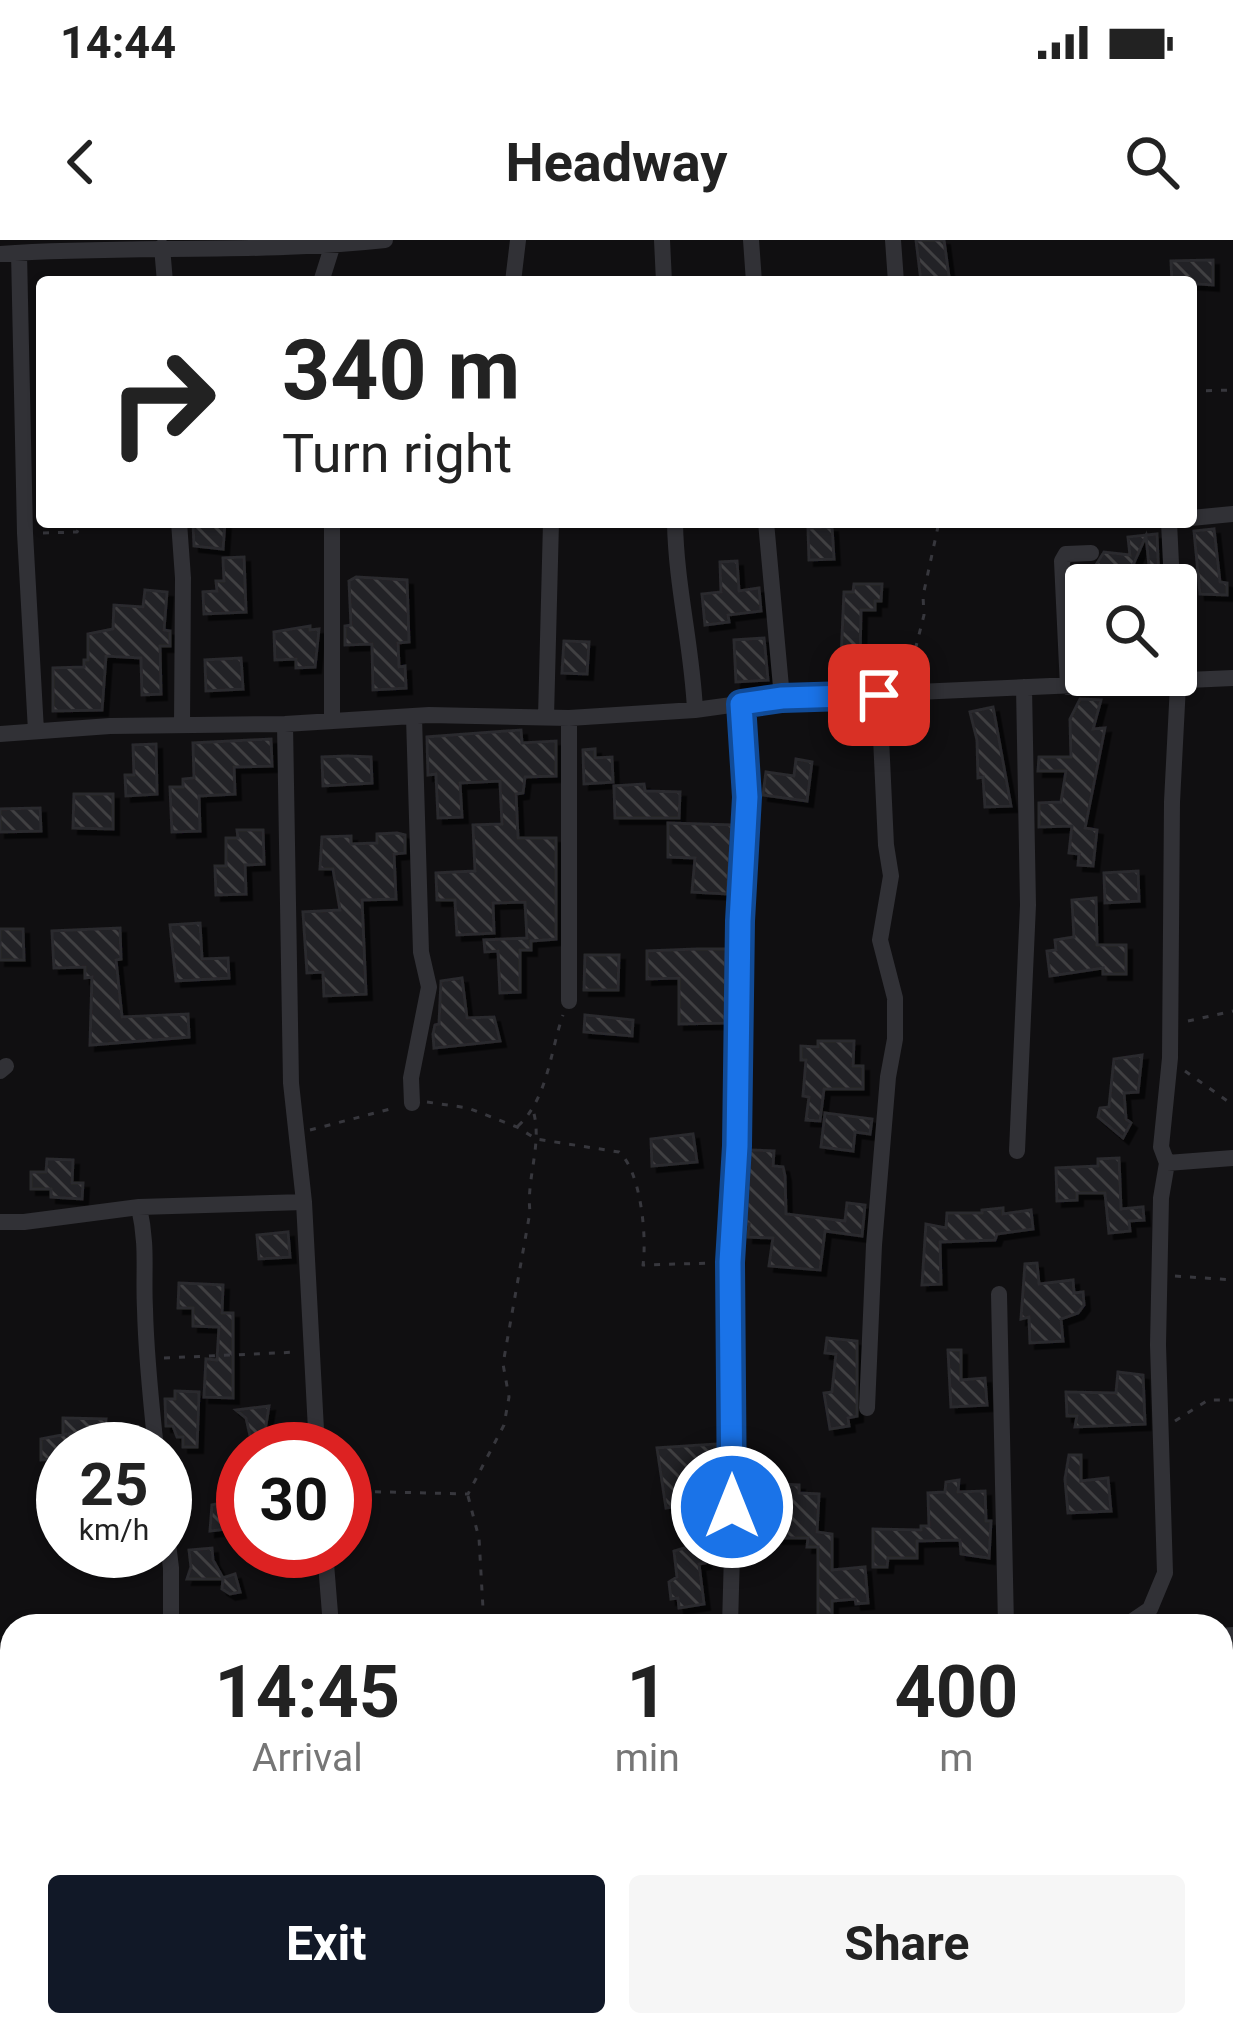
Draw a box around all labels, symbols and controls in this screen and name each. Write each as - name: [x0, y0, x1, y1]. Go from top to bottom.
- text: 14:44: [60, 16, 176, 69]
- icon: back: [48, 129, 114, 195]
- icon: search: [1119, 129, 1185, 195]
- text: Headway: [506, 131, 727, 194]
- text: 340 m: [282, 321, 520, 420]
- icon: right: [84, 324, 240, 480]
- text: Turn right: [282, 422, 512, 485]
- map controls: [1065, 564, 1197, 696]
- button: search: [1065, 564, 1197, 696]
- pin: [828, 644, 930, 746]
- icon: arrive: [846, 662, 912, 728]
- speed limit sign: 30: [216, 1422, 372, 1578]
- position arrow: [669, 1444, 795, 1570]
- text: 25: [80, 1449, 148, 1520]
- text: km/h: [79, 1512, 149, 1547]
- text: 14:45: [215, 1650, 400, 1735]
- text: 1: [627, 1650, 668, 1735]
- text: 400: [894, 1650, 1018, 1735]
- text: Arrival: [252, 1735, 363, 1781]
- text: min: [615, 1735, 680, 1781]
- text: m: [939, 1735, 974, 1781]
- button: Exit: [48, 1875, 605, 2013]
- button: Share: [629, 1875, 1185, 2013]

